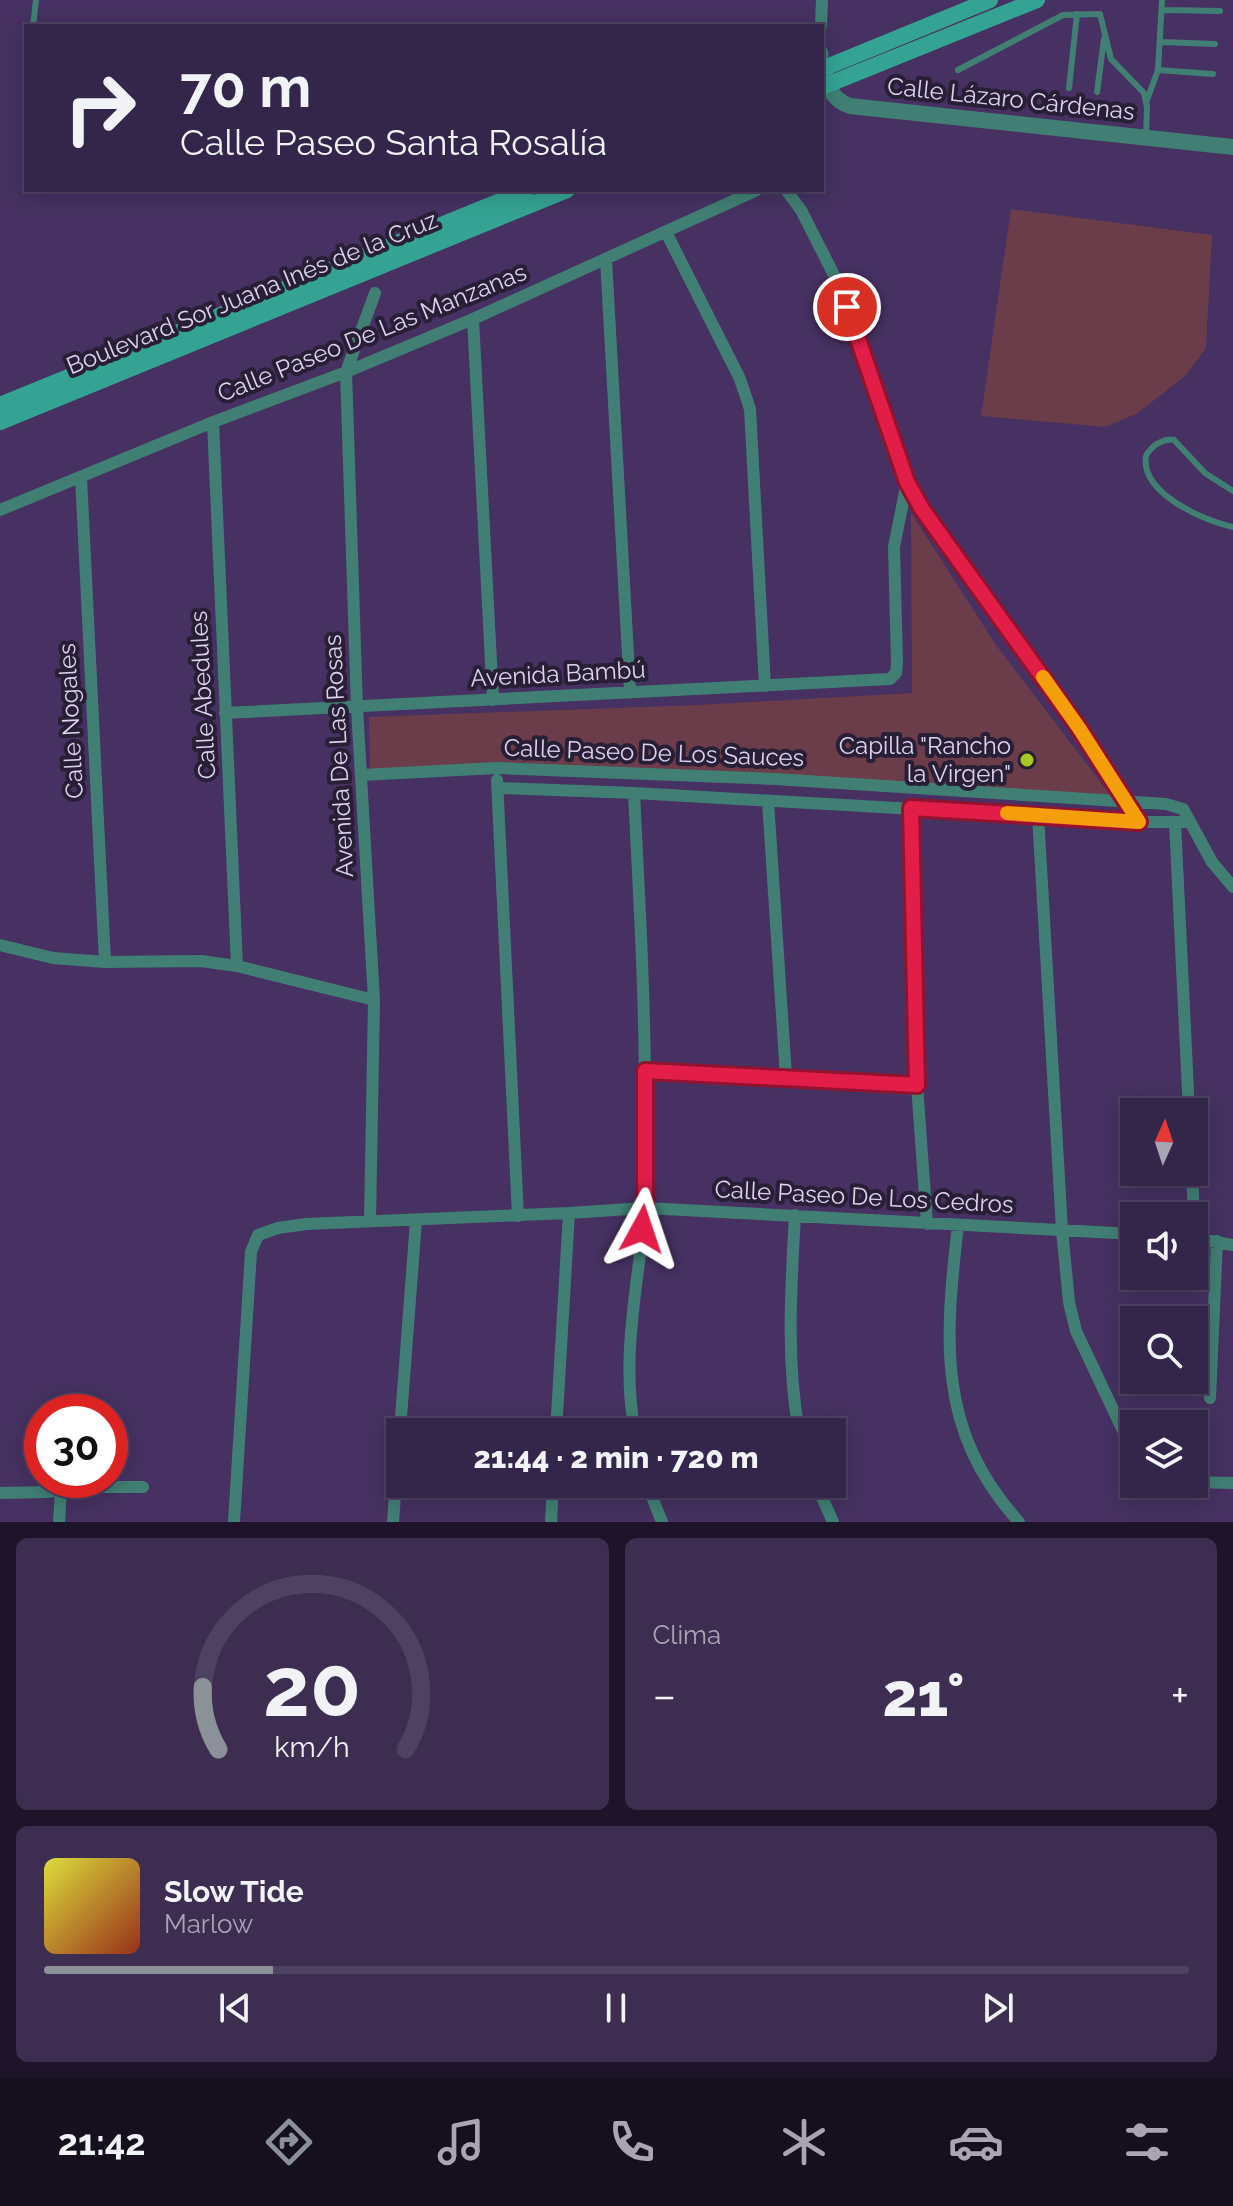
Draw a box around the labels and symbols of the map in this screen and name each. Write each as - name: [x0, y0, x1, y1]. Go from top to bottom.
- street label: Calle Lázaro Cárdenas: [886, 71, 1136, 126]
- street label: Boulevard Sor Juana Inés de la Cruz: [62, 205, 441, 380]
- street label: Calle Paseo De Las Manzanas: [213, 257, 530, 408]
- pin: [813, 273, 881, 341]
- street label: Calle Abedules: [184, 610, 221, 780]
- street label: Avenida De Las Rosas: [318, 634, 359, 878]
- street label: Calle Nogales: [52, 643, 89, 799]
- street label: Avenida Bambú: [470, 654, 646, 693]
- place label: Capilla "Rancho la Virgen": [839, 731, 1011, 788]
- street label: Calle Paseo De Los Sauces: [503, 733, 805, 772]
- marker: Capilla "Rancho la Virgen": [1018, 751, 1036, 769]
- north arrow: [1120, 1098, 1208, 1186]
- street label: Calle Paseo De Los Cedros: [714, 1174, 1014, 1219]
- position arrow: [600, 1187, 684, 1271]
- speed limit sign: 30: [24, 1394, 128, 1498]

